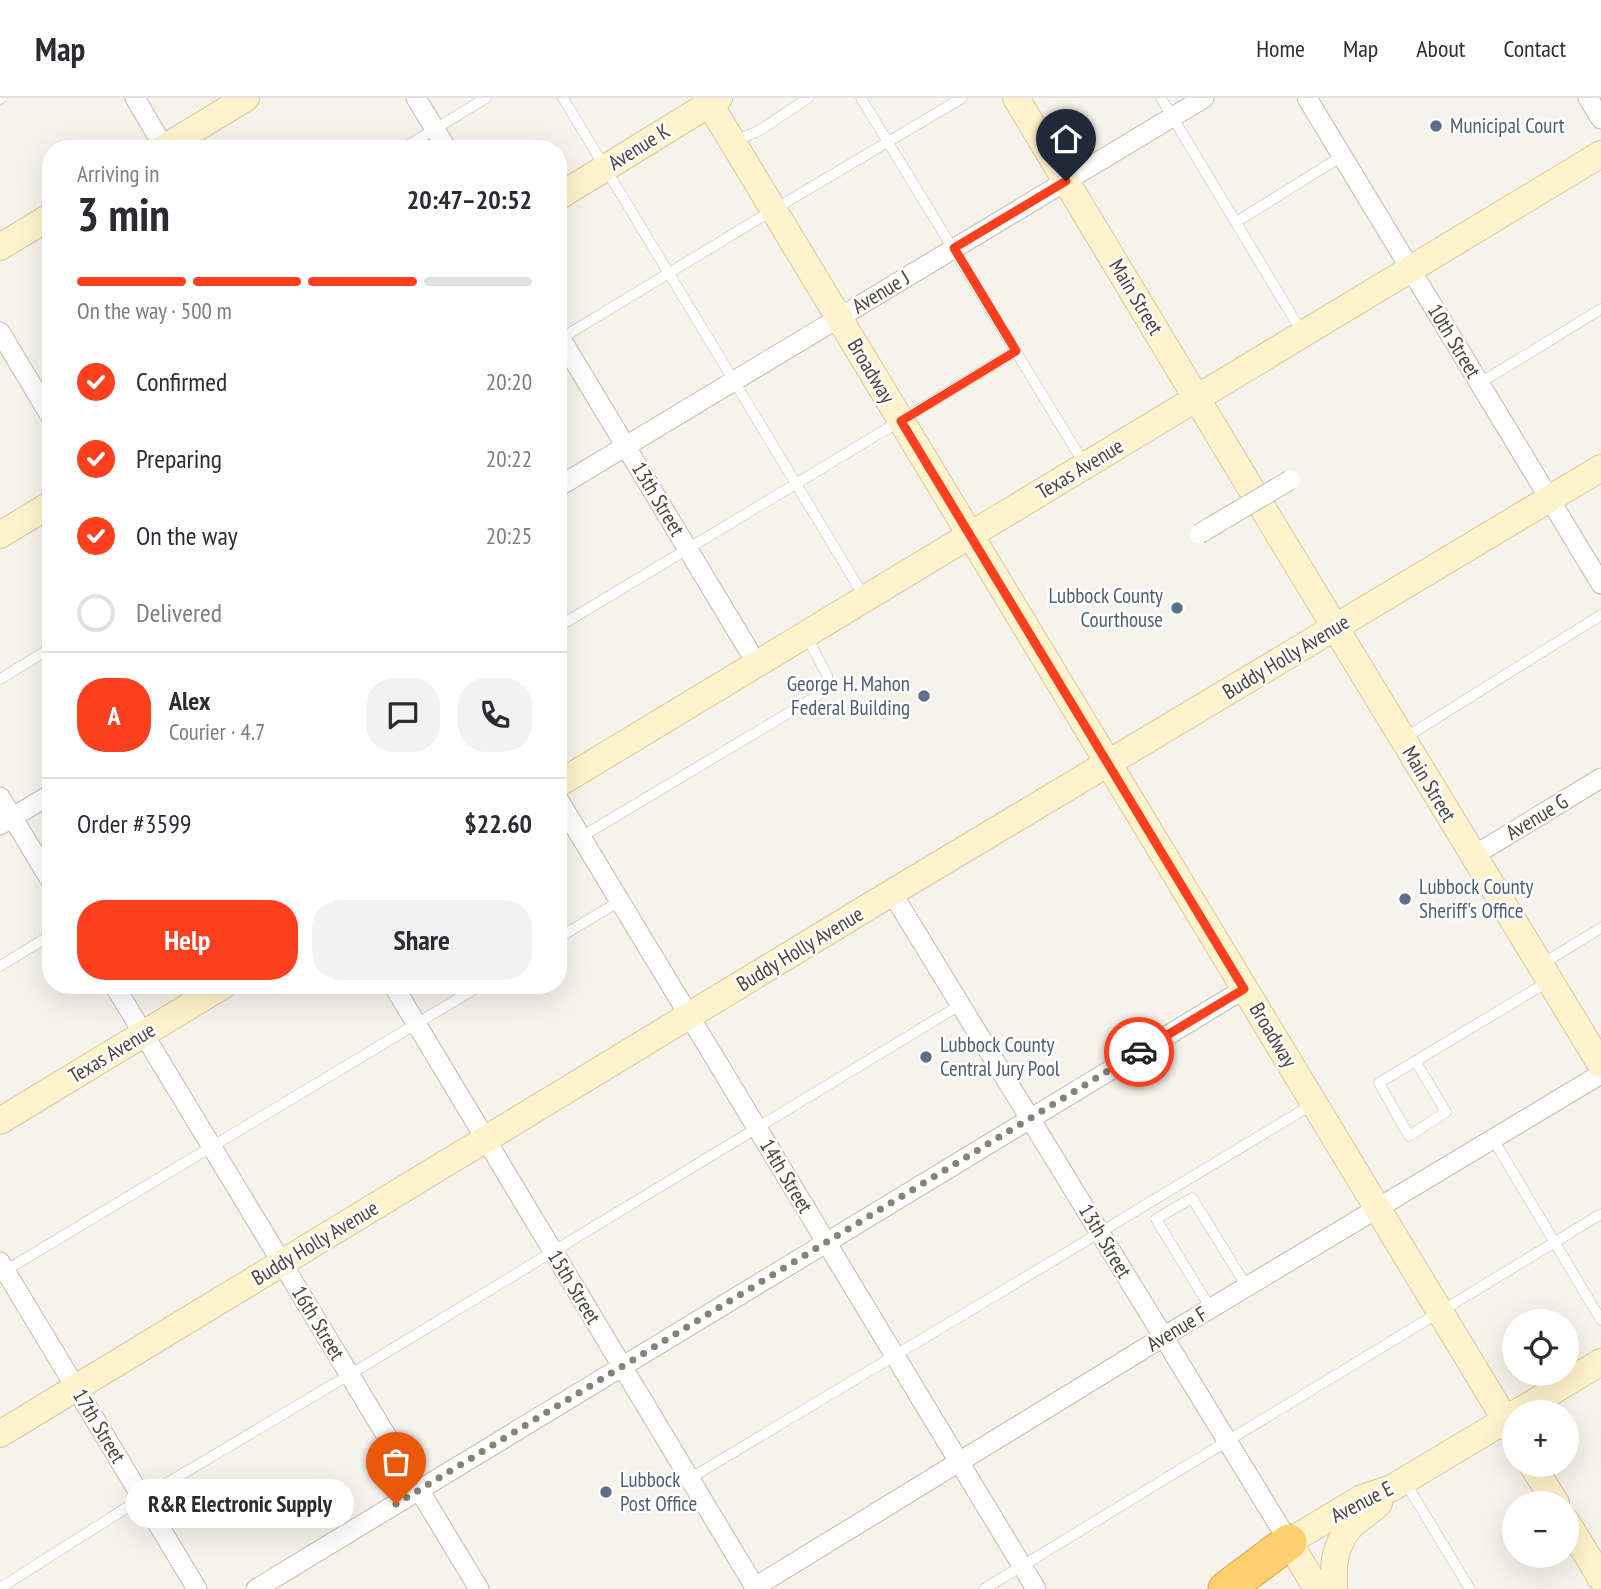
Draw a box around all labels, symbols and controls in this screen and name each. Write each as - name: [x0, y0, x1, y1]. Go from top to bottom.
- text: Map: [35, 27, 85, 70]
- text: Home: [1256, 33, 1305, 64]
- text: Map: [1343, 33, 1378, 64]
- text: About: [1416, 33, 1465, 64]
- text: Contact: [1503, 33, 1566, 64]
- pin: [1036, 109, 1096, 181]
- place label: Municipal Court: [1450, 112, 1565, 139]
- street label: Avenue K: [603, 117, 675, 176]
- marker: Municipal Court: [1428, 118, 1444, 134]
- icon: home: [1047, 120, 1085, 158]
- text: Arriving in: [77, 159, 159, 188]
- text: 20:47–20:52: [407, 183, 532, 216]
- text: 3 min: [77, 184, 170, 244]
- street label: Main Street: [1103, 254, 1170, 340]
- street label: Avenue J: [847, 264, 915, 319]
- text: On the way · 500 m: [77, 296, 232, 325]
- street label: 10th Street: [1422, 299, 1487, 383]
- street label: Broadway: [842, 333, 901, 408]
- icon: check: [77, 363, 115, 401]
- text: Confirmed: [136, 365, 227, 398]
- text: 20:20: [486, 367, 532, 396]
- street label: Texas Avenue: [1031, 432, 1128, 505]
- icon: check: [77, 440, 115, 478]
- text: Preparing: [136, 442, 222, 475]
- text: 20:22: [486, 444, 532, 473]
- street label: 13th Street: [626, 457, 691, 541]
- icon: check: [77, 517, 115, 555]
- text: On the way: [136, 519, 238, 552]
- text: 20:25: [486, 521, 532, 550]
- place label: Lubbock County Courthouse: [1049, 582, 1163, 633]
- text: Delivered: [136, 596, 222, 629]
- marker: Lubbock County Courthouse: [1169, 600, 1185, 616]
- street label: Buddy Holly Avenue: [1217, 608, 1354, 705]
- place label: George H. Mahon Federal Building: [787, 670, 910, 721]
- button: chat: [366, 678, 440, 752]
- button: phone: [458, 678, 532, 752]
- text: Alex: [169, 684, 210, 717]
- marker: George H. Mahon Federal Building: [916, 688, 932, 704]
- text: A: [107, 699, 121, 732]
- text: Courier · 4.7: [169, 717, 265, 746]
- street label: Main Street: [1396, 741, 1463, 827]
- street label: Avenue G: [1501, 788, 1573, 846]
- text: Order #3599: [77, 807, 192, 840]
- text: $22.60: [464, 807, 532, 840]
- place label: Lubbock County Sheriff's Office: [1419, 873, 1533, 924]
- marker: Lubbock County Sheriff's Office: [1397, 891, 1413, 907]
- button: Help: [77, 900, 298, 980]
- button: Share: [312, 900, 532, 980]
- street label: Buddy Holly Avenue: [731, 900, 868, 997]
- street label: Broadway: [1244, 997, 1303, 1072]
- street label: Texas Avenue: [63, 1016, 160, 1089]
- courier: [1104, 1017, 1174, 1087]
- place label: Lubbock County Central Jury Pool: [940, 1031, 1060, 1082]
- icon: car: [1120, 1033, 1158, 1071]
- marker: Lubbock County Central Jury Pool: [918, 1049, 934, 1065]
- street label: 14th Street: [754, 1134, 819, 1218]
- street label: Buddy Holly Avenue: [246, 1194, 383, 1291]
- street label: 13th Street: [1073, 1199, 1138, 1283]
- street label: 15th Street: [542, 1245, 607, 1329]
- street label: 16th Street: [286, 1281, 351, 1365]
- street label: Avenue F: [1141, 1300, 1212, 1357]
- map controls: [1502, 1309, 1579, 1568]
- button: locate: [1502, 1309, 1579, 1386]
- street label: 17th Street: [67, 1384, 132, 1468]
- button: +: [1502, 1400, 1579, 1477]
- pin: [366, 1432, 426, 1504]
- icon: bag: [377, 1443, 415, 1481]
- place label: Lubbock Post Office: [620, 1466, 697, 1517]
- street label: Avenue E: [1326, 1474, 1398, 1529]
- callout: R&R Electronic Supply: [126, 1480, 354, 1528]
- marker: Lubbock Post Office: [598, 1484, 614, 1500]
- text: R&R Electronic Supply: [148, 1489, 332, 1518]
- button: −: [1502, 1491, 1579, 1568]

